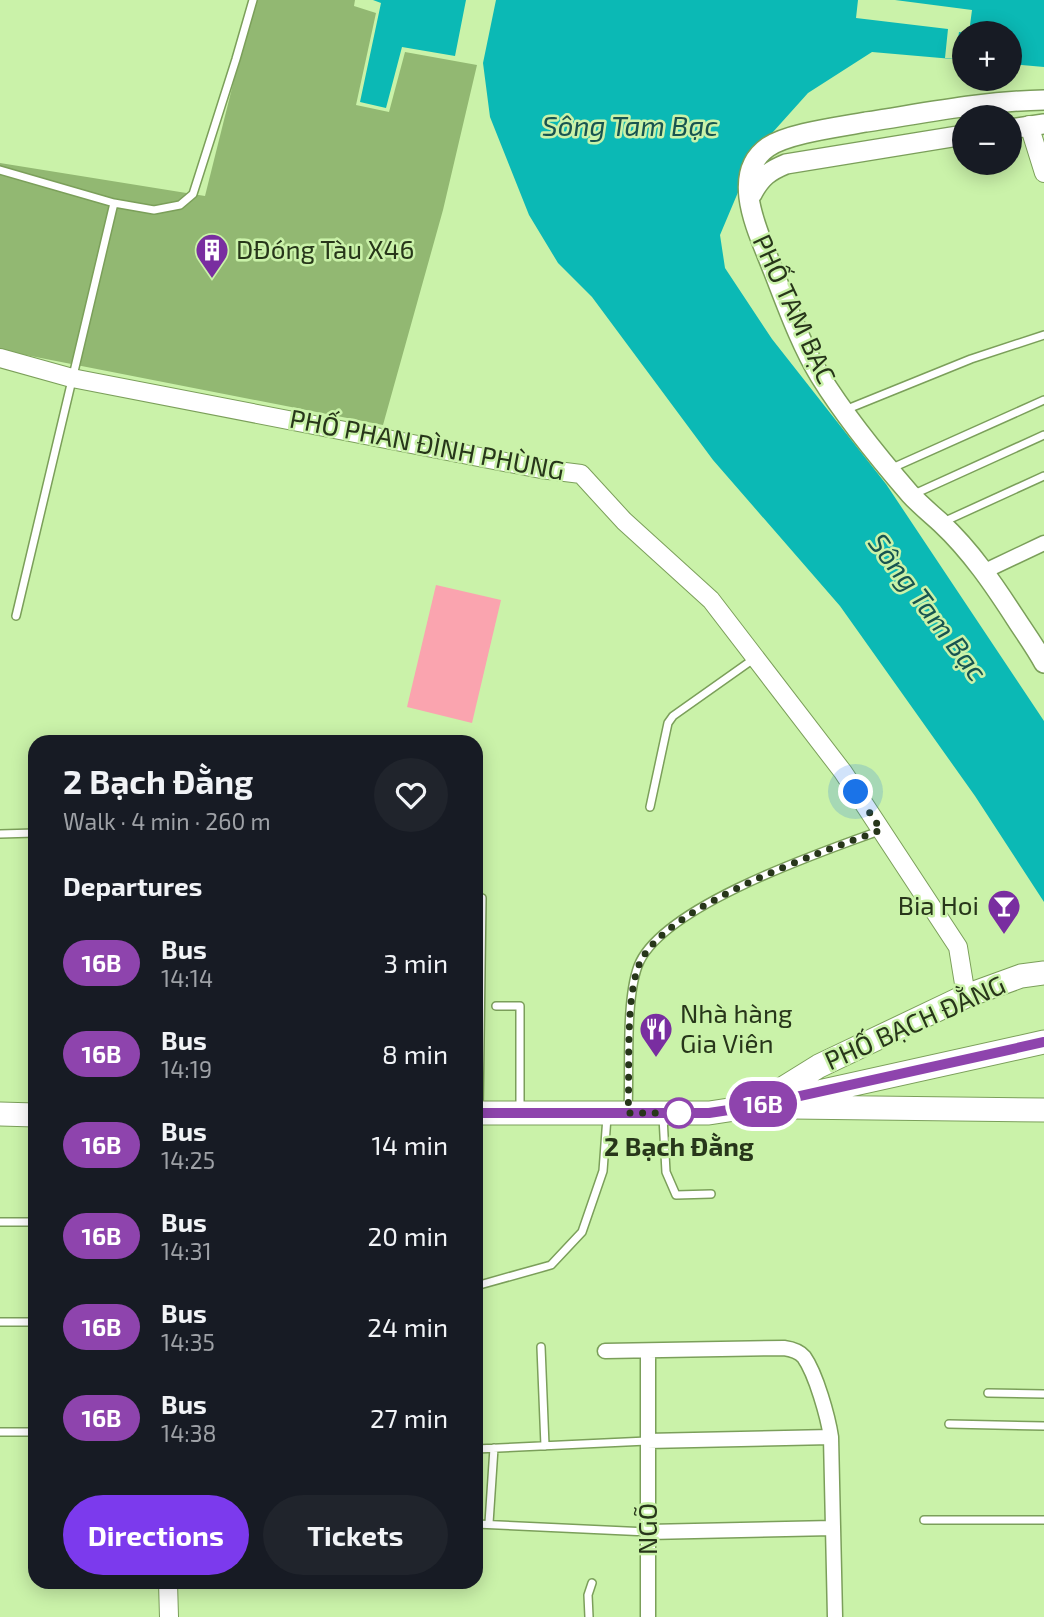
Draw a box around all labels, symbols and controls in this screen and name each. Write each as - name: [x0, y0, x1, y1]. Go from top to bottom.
- map controls: [952, 21, 1022, 175]
- button: +: [952, 21, 1022, 91]
- button: −: [952, 105, 1022, 175]
- water label: Sông Tam Bạc: [542, 108, 718, 142]
- street label: PHỐ TAM BẠC: [747, 229, 844, 388]
- building icon: DĐóng Tàu X46: [193, 231, 231, 280]
- place label: DĐóng Tàu X46: [236, 233, 414, 264]
- street label: PHỐ PHAN ĐÌNH PHÙNG: [287, 401, 568, 485]
- water label: Sông Tam Bạc: [862, 526, 995, 687]
- button: heart: [374, 758, 448, 832]
- text: 2 Bạch Đằng: [63, 761, 253, 801]
- your location: [838, 774, 873, 809]
- text: Walk · 4 min · 260 m: [63, 807, 271, 835]
- text: Departures: [63, 870, 202, 901]
- bar icon: Bia Hoi: [985, 887, 1023, 936]
- place label: Bia Hoi: [898, 889, 979, 920]
- text: Bus: [161, 933, 207, 964]
- text: 3 min: [383, 947, 448, 978]
- text: 16B: [82, 948, 121, 977]
- text: 14:14: [161, 964, 213, 992]
- street label: PHỐ BẠCH ĐẰNG: [819, 967, 1009, 1075]
- place label: Nhà hàng Gia Viên: [680, 997, 793, 1058]
- restaurant icon: Nhà hàng Gia Viên: [637, 1010, 675, 1059]
- text: Bus: [161, 1024, 207, 1055]
- text: 8 min: [382, 1038, 448, 1069]
- text: 16B: [82, 1039, 121, 1068]
- text: 14:19: [161, 1055, 212, 1083]
- line badge: 16B: [723, 1081, 803, 1127]
- text: 16B: [743, 1089, 783, 1118]
- marker: 2 Bạch Đằng: [664, 1098, 694, 1128]
- text: Bus: [161, 1115, 207, 1146]
- text: 14 min: [372, 1129, 448, 1160]
- text: 16B: [82, 1130, 121, 1159]
- place label: 2 Bạch Đằng: [604, 1130, 754, 1161]
- text: 14:25: [161, 1146, 215, 1174]
- text: Bus: [161, 1206, 207, 1237]
- text: 20 min: [368, 1220, 448, 1251]
- text: 16B: [82, 1221, 121, 1250]
- text: 14:31: [161, 1237, 212, 1265]
- text: Bus: [161, 1297, 207, 1328]
- text: 24 min: [367, 1311, 448, 1342]
- text: 16B: [82, 1312, 121, 1341]
- text: 14:35: [161, 1328, 215, 1356]
- text: Bus: [161, 1388, 207, 1419]
- text: 27 min: [370, 1402, 448, 1433]
- text: 16B: [82, 1403, 121, 1432]
- text: 14:38: [161, 1419, 216, 1447]
- button: Directions: [63, 1495, 249, 1575]
- button: Tickets: [263, 1495, 448, 1575]
- street label: NGÕ: [631, 1503, 662, 1555]

